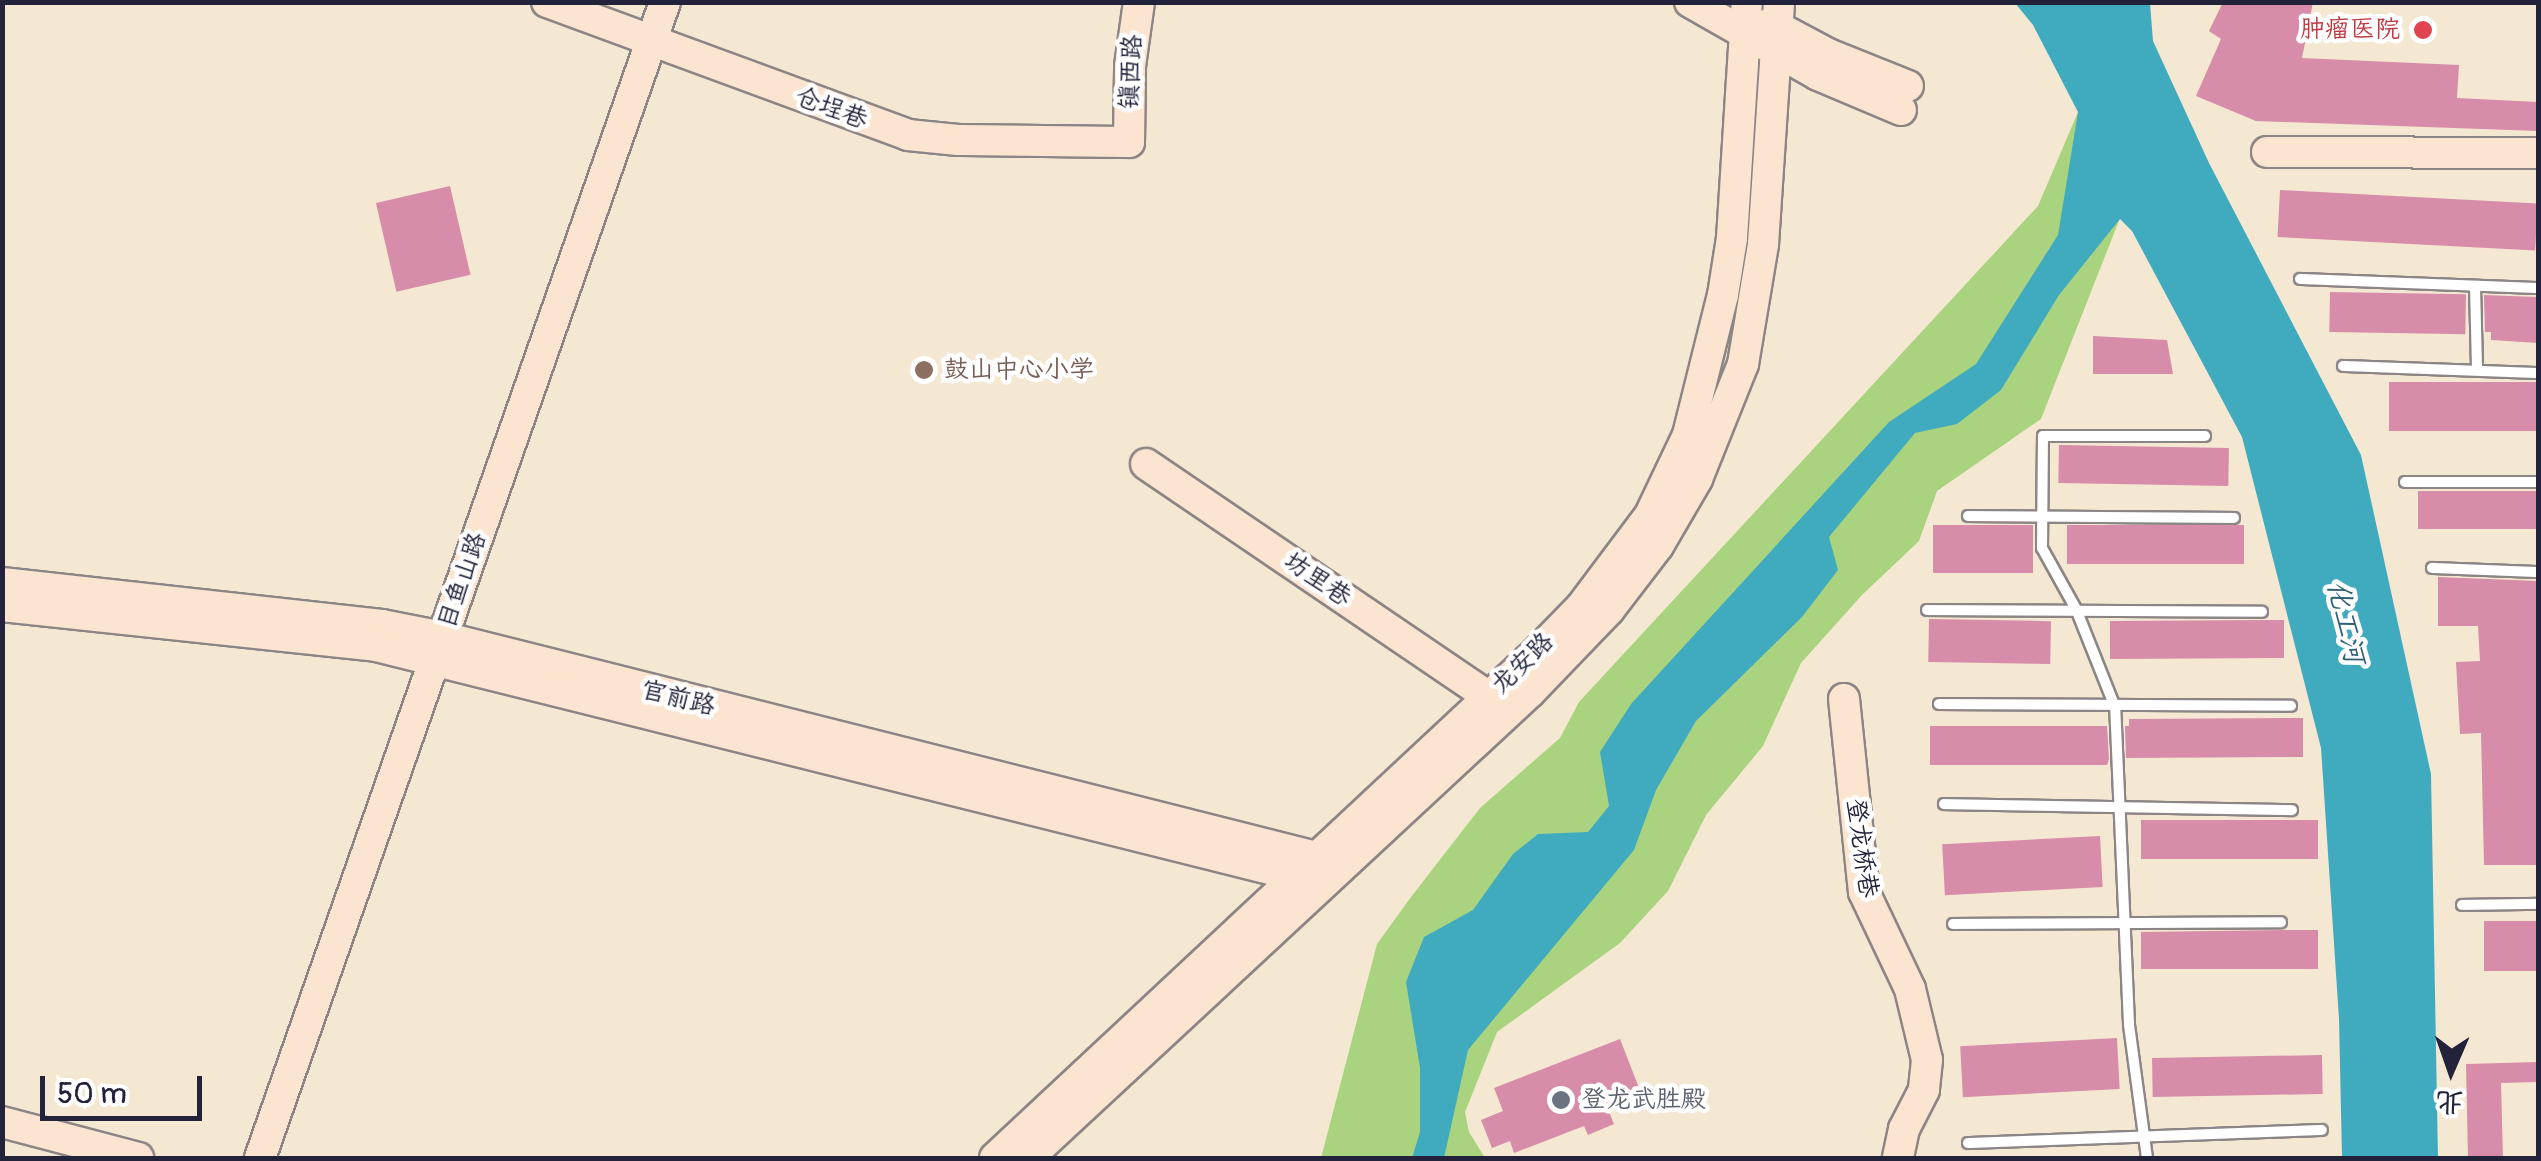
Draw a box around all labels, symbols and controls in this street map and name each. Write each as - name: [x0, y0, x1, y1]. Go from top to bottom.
- place label: 肿瘤医院: [2300, 15, 2400, 45]
- marker: 肿瘤医院: [2410, 17, 2436, 43]
- street label: 镇西路: [1115, 34, 1149, 110]
- street label: 仓埕巷: [791, 82, 871, 136]
- place label: 鼓山中心小学: [944, 355, 1094, 385]
- marker: 鼓山中心小学: [913, 359, 935, 381]
- street label: 目鱼山路: [433, 529, 493, 633]
- street label: 坊里巷: [1278, 547, 1356, 613]
- water label: 化工河: [2319, 577, 2371, 667]
- street label: 龙安路: [1486, 627, 1560, 701]
- street label: 官前路: [638, 675, 718, 723]
- street label: 登龙桥巷: [1839, 796, 1883, 900]
- north arrow: [2401, 1021, 2501, 1121]
- scale bar: [45, 1056, 208, 1118]
- text: 50 m: [57, 1075, 127, 1112]
- text: 北: [2435, 1084, 2465, 1119]
- place label: 登龙武胜殿: [1581, 1085, 1706, 1115]
- marker: 登龙武胜殿: [1550, 1089, 1572, 1111]

